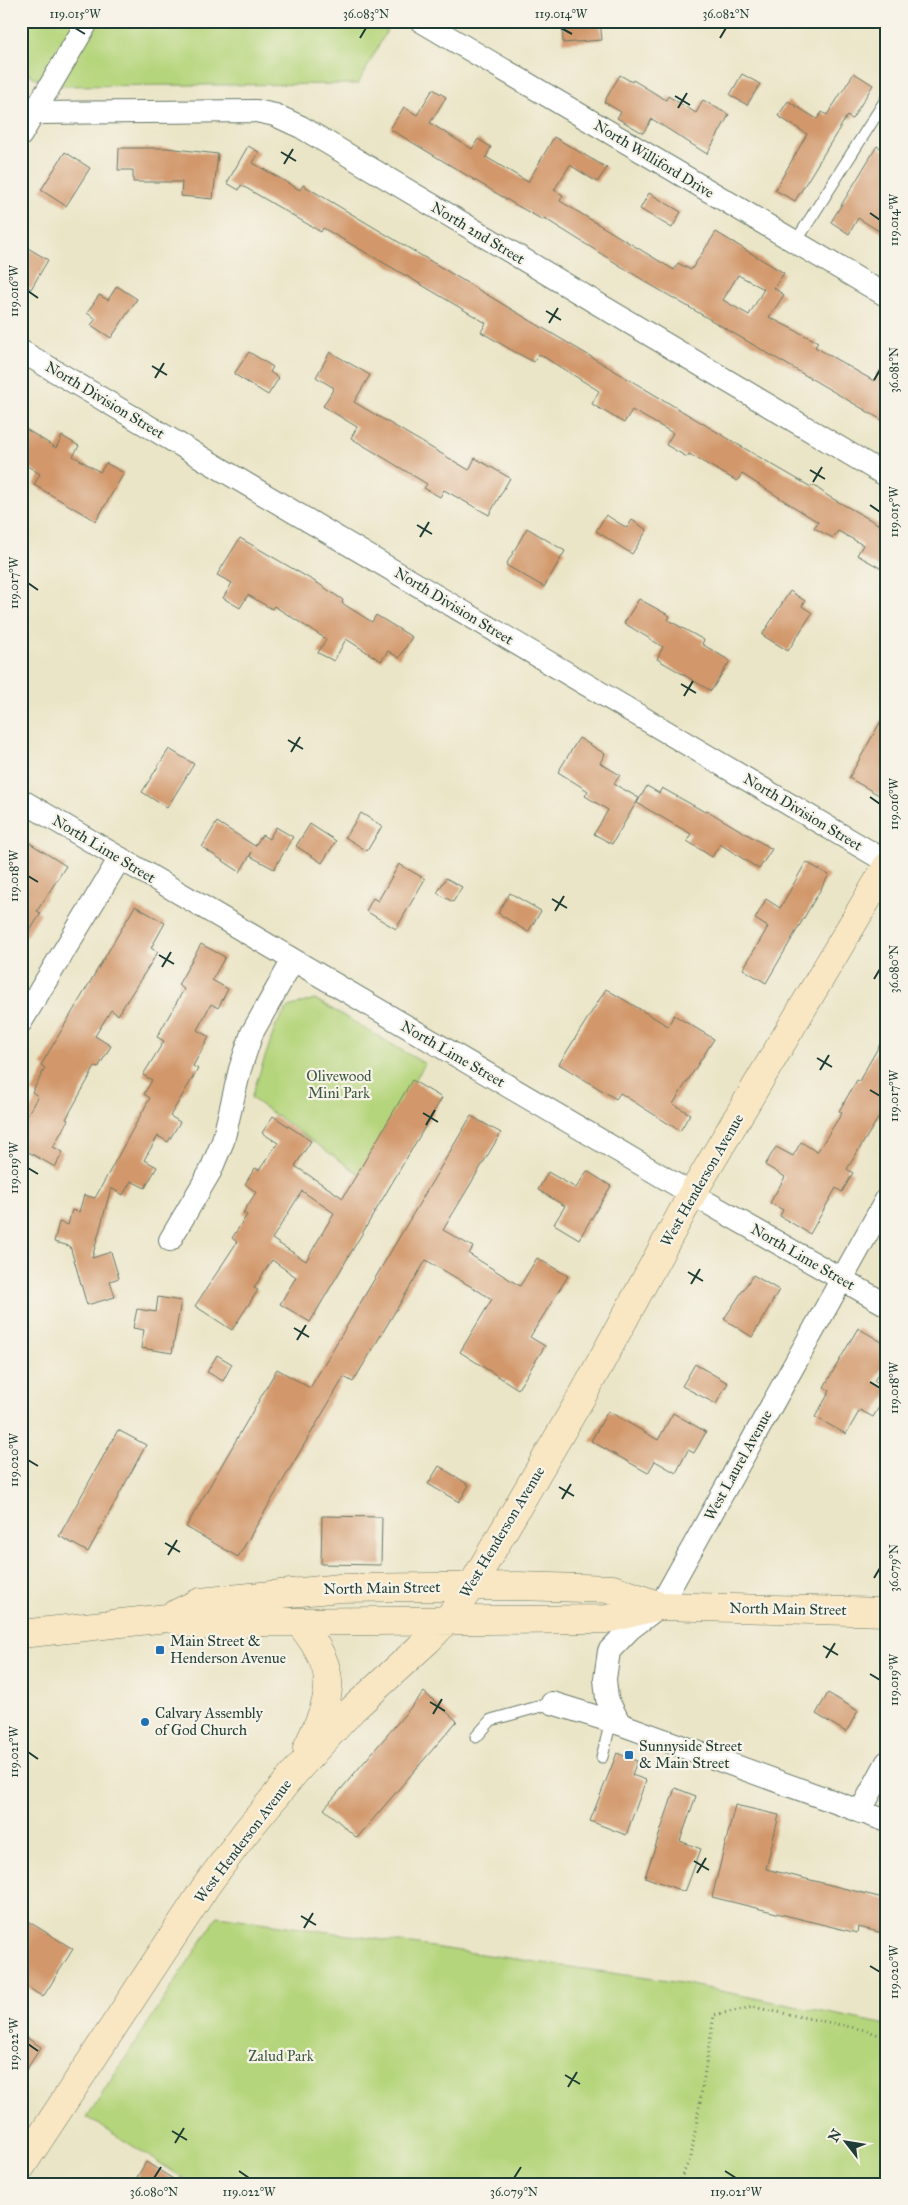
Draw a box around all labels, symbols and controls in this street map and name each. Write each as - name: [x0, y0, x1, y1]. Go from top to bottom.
- text: 119.015°W: [49, 7, 101, 21]
- text: 36.083°N: [343, 7, 389, 21]
- text: 119.014°W: [535, 7, 588, 21]
- text: 36.082°N: [702, 7, 750, 21]
- street label: North Williford Drive: [591, 116, 717, 202]
- text: 119.014°W: [887, 193, 901, 246]
- street label: North 2nd Street: [428, 198, 529, 268]
- text: 119.016°W: [7, 264, 21, 317]
- text: 36.081°N: [887, 347, 901, 393]
- street label: North Division Street: [42, 357, 168, 443]
- text: 119.015°W: [887, 486, 901, 538]
- text: 119.017°W: [7, 556, 21, 609]
- street label: North Division Street: [391, 563, 517, 649]
- street label: North Division Street: [740, 769, 866, 855]
- text: 119.016°W: [887, 777, 901, 830]
- street label: North Lime Street: [49, 811, 159, 887]
- text: 119.018°W: [7, 849, 21, 902]
- text: 36.080°N: [887, 945, 901, 993]
- street label: North Lime Street: [398, 1017, 509, 1091]
- park label: Olivewood Mini Park: [306, 1067, 372, 1102]
- text: 119.017°W: [887, 1069, 901, 1122]
- street label: West Henderson Avenue: [657, 1111, 747, 1249]
- text: 119.019°W: [7, 1141, 21, 1194]
- street label: North Lime Street: [748, 1220, 859, 1294]
- text: 119.018°W: [887, 1361, 901, 1414]
- street label: West Laurel Avenue: [700, 1407, 776, 1523]
- text: 119.020°W: [7, 1432, 21, 1487]
- street label: West Henderson Avenue: [456, 1463, 548, 1601]
- text: 36.079°N: [887, 1544, 901, 1592]
- street label: North Main Street: [323, 1578, 441, 1598]
- street label: North Main Street: [729, 1599, 847, 1619]
- place label: Main Street & Henderson Avenue: [170, 1632, 286, 1667]
- marker: Main Street & Henderson Avenue: [154, 1644, 166, 1656]
- text: 119.019°W: [887, 1653, 901, 1706]
- place label: Calvary Assembly of God Church: [155, 1704, 264, 1739]
- marker: Calvary Assembly of God Church: [139, 1716, 151, 1728]
- text: 119.021°W: [7, 1726, 21, 1778]
- place label: Sunnyside Street & Main Street: [639, 1737, 743, 1772]
- marker: Sunnyside Street & Main Street: [623, 1749, 635, 1761]
- street label: West Henderson Avenue: [191, 1776, 295, 1906]
- text: 119.020°W: [887, 1944, 901, 1999]
- text: 119.022°W: [7, 2017, 21, 2070]
- park label: Zalud Park: [248, 2047, 314, 2065]
- north arrow: [820, 2118, 870, 2168]
- text: N: [825, 2126, 846, 2145]
- text: 36.080°N: [130, 2185, 178, 2199]
- text: 119.022°W: [223, 2185, 276, 2199]
- text: 36.079°N: [490, 2185, 538, 2199]
- text: 119.021°W: [710, 2185, 762, 2199]

